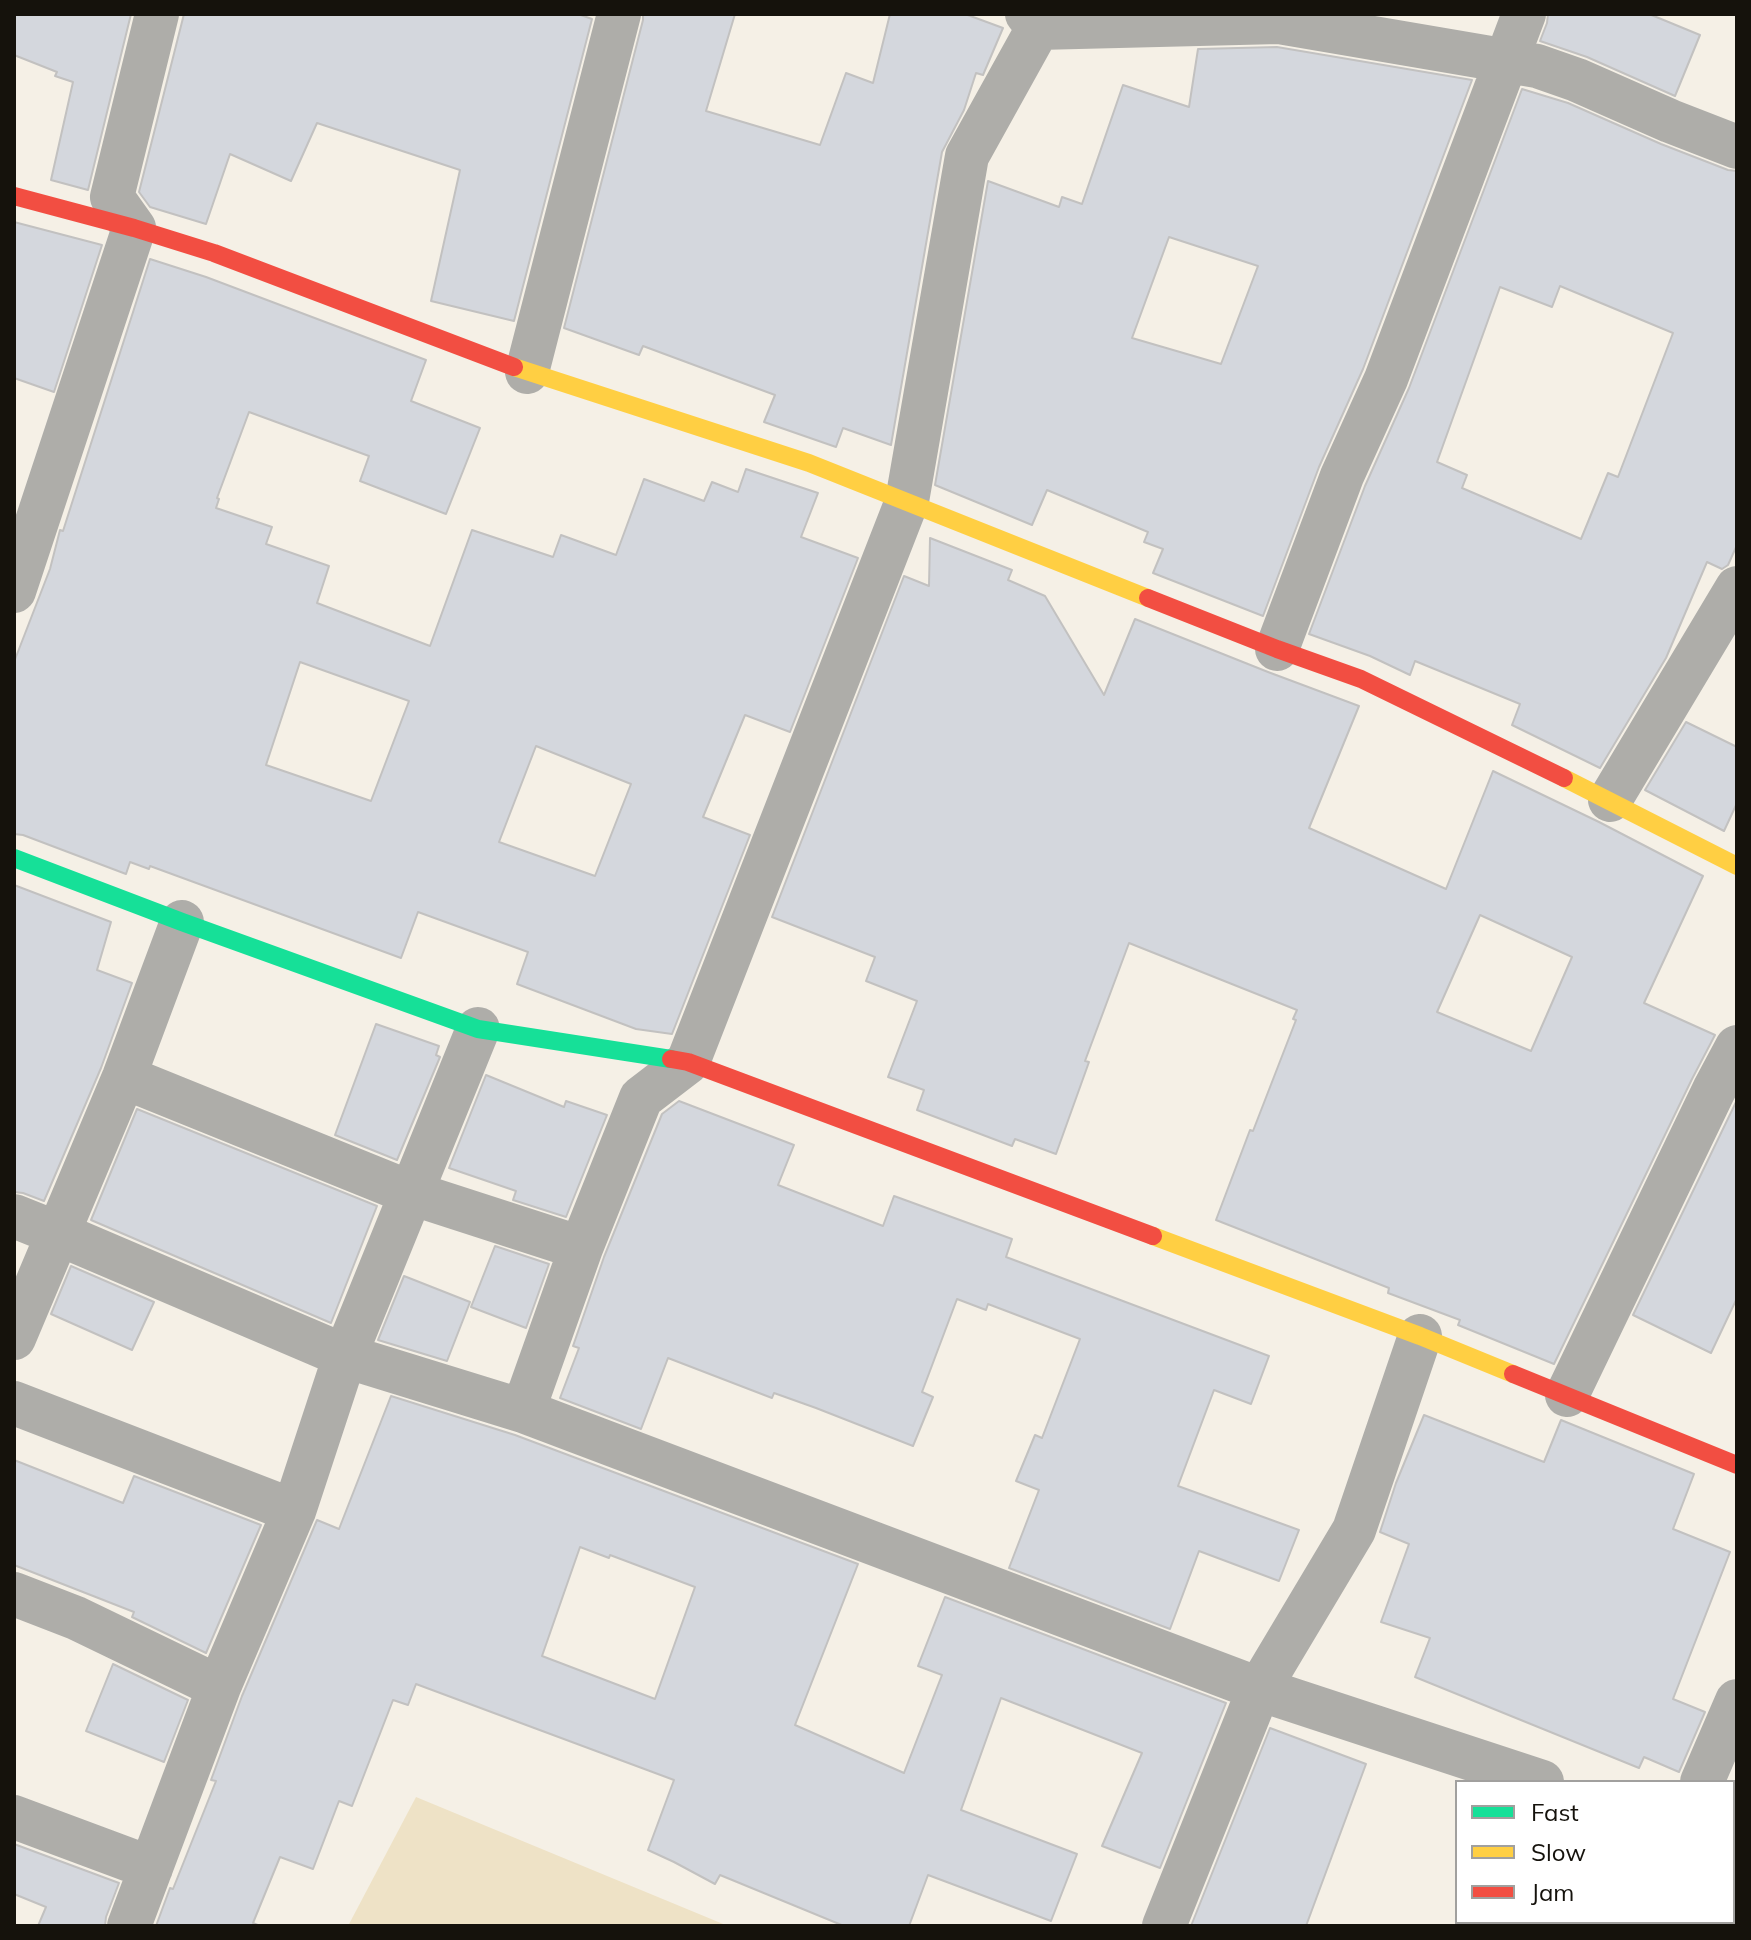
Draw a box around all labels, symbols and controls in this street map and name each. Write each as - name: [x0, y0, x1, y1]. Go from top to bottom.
- legend: [1455, 1780, 1735, 1924]
- text: Fast: [1531, 1797, 1579, 1827]
- text: Slow: [1531, 1837, 1586, 1867]
- text: Jam: [1531, 1877, 1574, 1907]

